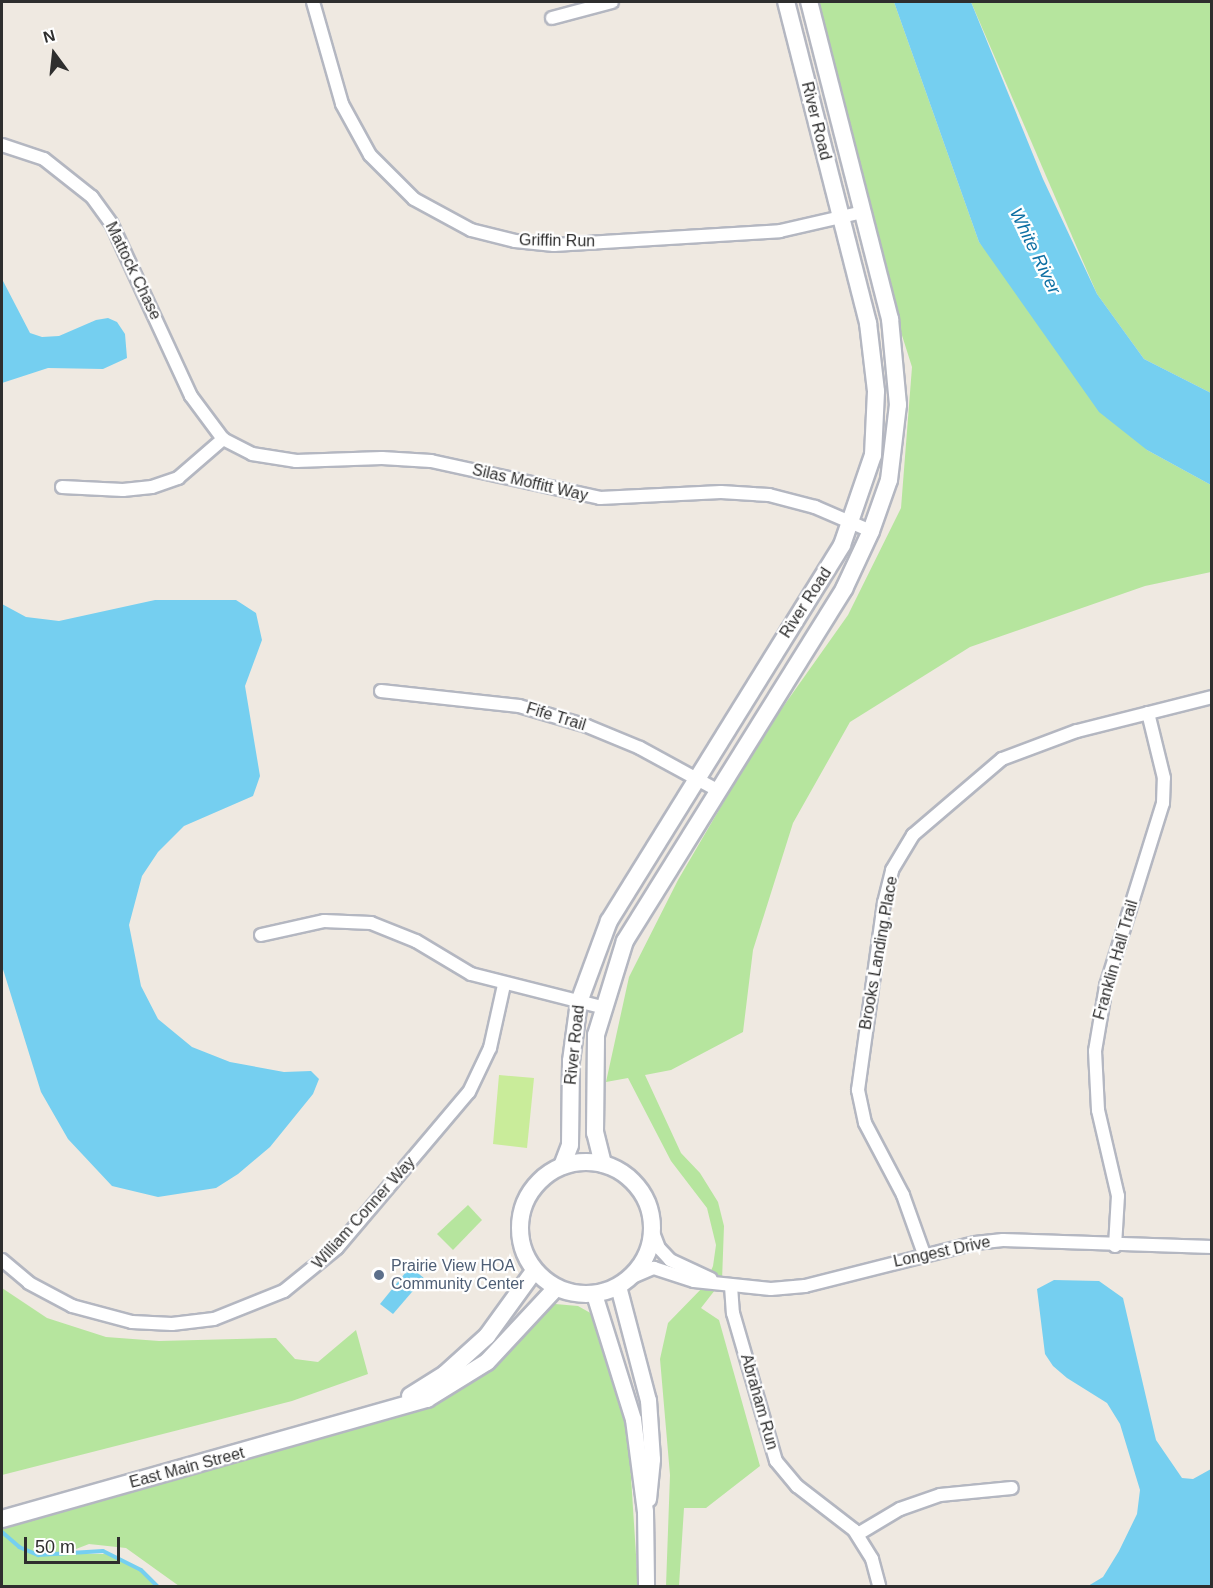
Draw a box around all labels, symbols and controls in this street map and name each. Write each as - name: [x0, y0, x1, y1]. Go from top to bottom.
- north arrow: [24, 24, 84, 84]
- text: N: [41, 26, 57, 46]
- street label: River Road: [797, 80, 835, 162]
- water label: White River: [1005, 204, 1065, 298]
- street label: Mattock Chase: [101, 219, 165, 323]
- street label: Griffin Run: [519, 231, 595, 251]
- street label: Silas Moffitt Way: [470, 460, 590, 506]
- street label: River Road: [776, 564, 836, 642]
- street label: Fife Trail: [524, 699, 588, 735]
- street label: Brooks Landing Place: [856, 875, 902, 1031]
- street label: Franklin Hall Trail: [1090, 898, 1142, 1022]
- street label: River Road: [561, 1004, 589, 1086]
- street label: William Conner Way: [309, 1153, 419, 1273]
- street label: Longest Drive: [892, 1232, 992, 1272]
- place label: Prairie View HOA Community Center: [391, 1256, 524, 1294]
- marker: Prairie View HOA Community Center: [372, 1268, 386, 1282]
- street label: Abraham Run: [736, 1352, 782, 1452]
- street label: East Main Street: [127, 1443, 247, 1493]
- scale bar: [27, 1525, 123, 1563]
- text: 50 m: [35, 1537, 75, 1557]

